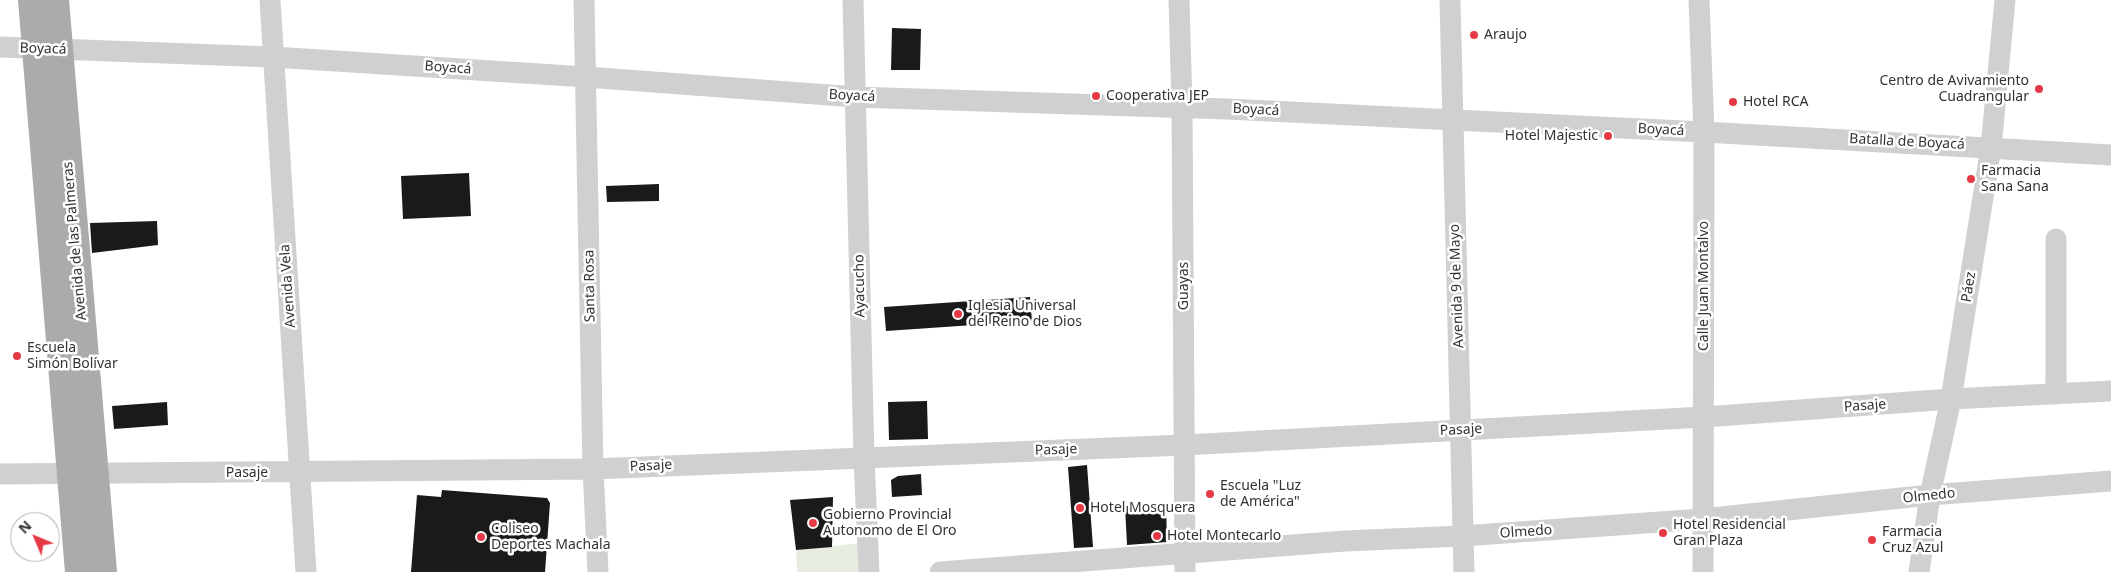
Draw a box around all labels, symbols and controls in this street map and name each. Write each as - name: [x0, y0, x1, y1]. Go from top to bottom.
- place label: Araujo: [1484, 27, 1527, 43]
- marker: Araujo: [1468, 29, 1480, 41]
- street label: Boyacá: [19, 40, 67, 58]
- street label: Boyacá: [424, 58, 472, 78]
- place label: Centro de Avivamiento Cuadrangular: [1879, 73, 2029, 105]
- marker: Centro de Avivamiento Cuadrangular: [2033, 83, 2045, 95]
- street label: Boyacá: [828, 86, 876, 106]
- place label: Cooperativa JEP: [1106, 88, 1209, 104]
- marker: Cooperativa JEP: [1090, 90, 1102, 102]
- place label: Hotel RCA: [1743, 94, 1809, 110]
- marker: Hotel RCA: [1727, 96, 1739, 108]
- street label: Boyacá: [1232, 100, 1280, 120]
- street label: Boyacá: [1637, 120, 1685, 140]
- place label: Hotel Majestic: [1505, 128, 1598, 144]
- marker: Hotel Majestic: [1602, 130, 1614, 142]
- street label: Batalla de Boyacá: [1849, 131, 1965, 153]
- street label: Avenida de las Palmeras: [60, 161, 90, 321]
- place label: Farmacia Sana Sana: [1981, 163, 2049, 196]
- marker: Farmacia Sana Sana: [1965, 173, 1977, 185]
- street label: Calle Juan Montalvo: [1696, 221, 1712, 351]
- street label: Avenida 9 de Mayo: [1446, 224, 1468, 348]
- street label: Avenida Vela: [277, 244, 299, 328]
- street label: Santa Rosa: [581, 250, 599, 322]
- street label: Ayacucho: [851, 254, 869, 318]
- street label: Guayas: [1176, 262, 1192, 310]
- street label: Páez: [1958, 271, 1980, 303]
- place label: Iglesia Universal del Reino de Dios: [968, 298, 1082, 331]
- marker: Iglesia Universal del Reino de Dios: [952, 308, 964, 320]
- place label: Escuela Simón Bolívar: [27, 340, 118, 372]
- marker: Escuela Simón Bolívar: [11, 350, 23, 362]
- street label: Pasaje: [1843, 396, 1887, 416]
- street label: Pasaje: [1439, 421, 1483, 439]
- street label: Pasaje: [1035, 441, 1077, 459]
- street label: Pasaje: [629, 457, 673, 475]
- street label: Pasaje: [226, 465, 268, 481]
- place label: Escuela "Luz de América": [1220, 478, 1301, 511]
- street label: Olmedo: [1902, 485, 1956, 507]
- marker: Escuela "Luz de América": [1204, 488, 1216, 500]
- place label: Hotel Mosquera: [1090, 500, 1195, 516]
- marker: Hotel Mosquera: [1074, 502, 1086, 514]
- place label: Gobierno Provincial Autonomo de El Oro: [823, 507, 957, 540]
- north arrow: [10, 512, 60, 562]
- text: N: [14, 516, 35, 537]
- marker: Gobierno Provincial Autonomo de El Oro: [807, 517, 819, 529]
- place label: Hotel Residencial Gran Plaza: [1673, 517, 1786, 550]
- place label: Coliseo Deportes Machala: [491, 521, 611, 554]
- street label: Olmedo: [1499, 522, 1553, 542]
- place label: Farmacia Cruz Azul: [1882, 524, 1943, 556]
- marker: Hotel Residencial Gran Plaza: [1657, 527, 1669, 539]
- place label: Hotel Montecarlo: [1167, 528, 1281, 544]
- marker: Hotel Montecarlo: [1151, 530, 1163, 542]
- marker: Coliseo Deportes Machala: [475, 531, 487, 543]
- marker: Farmacia Cruz Azul: [1866, 534, 1878, 546]

